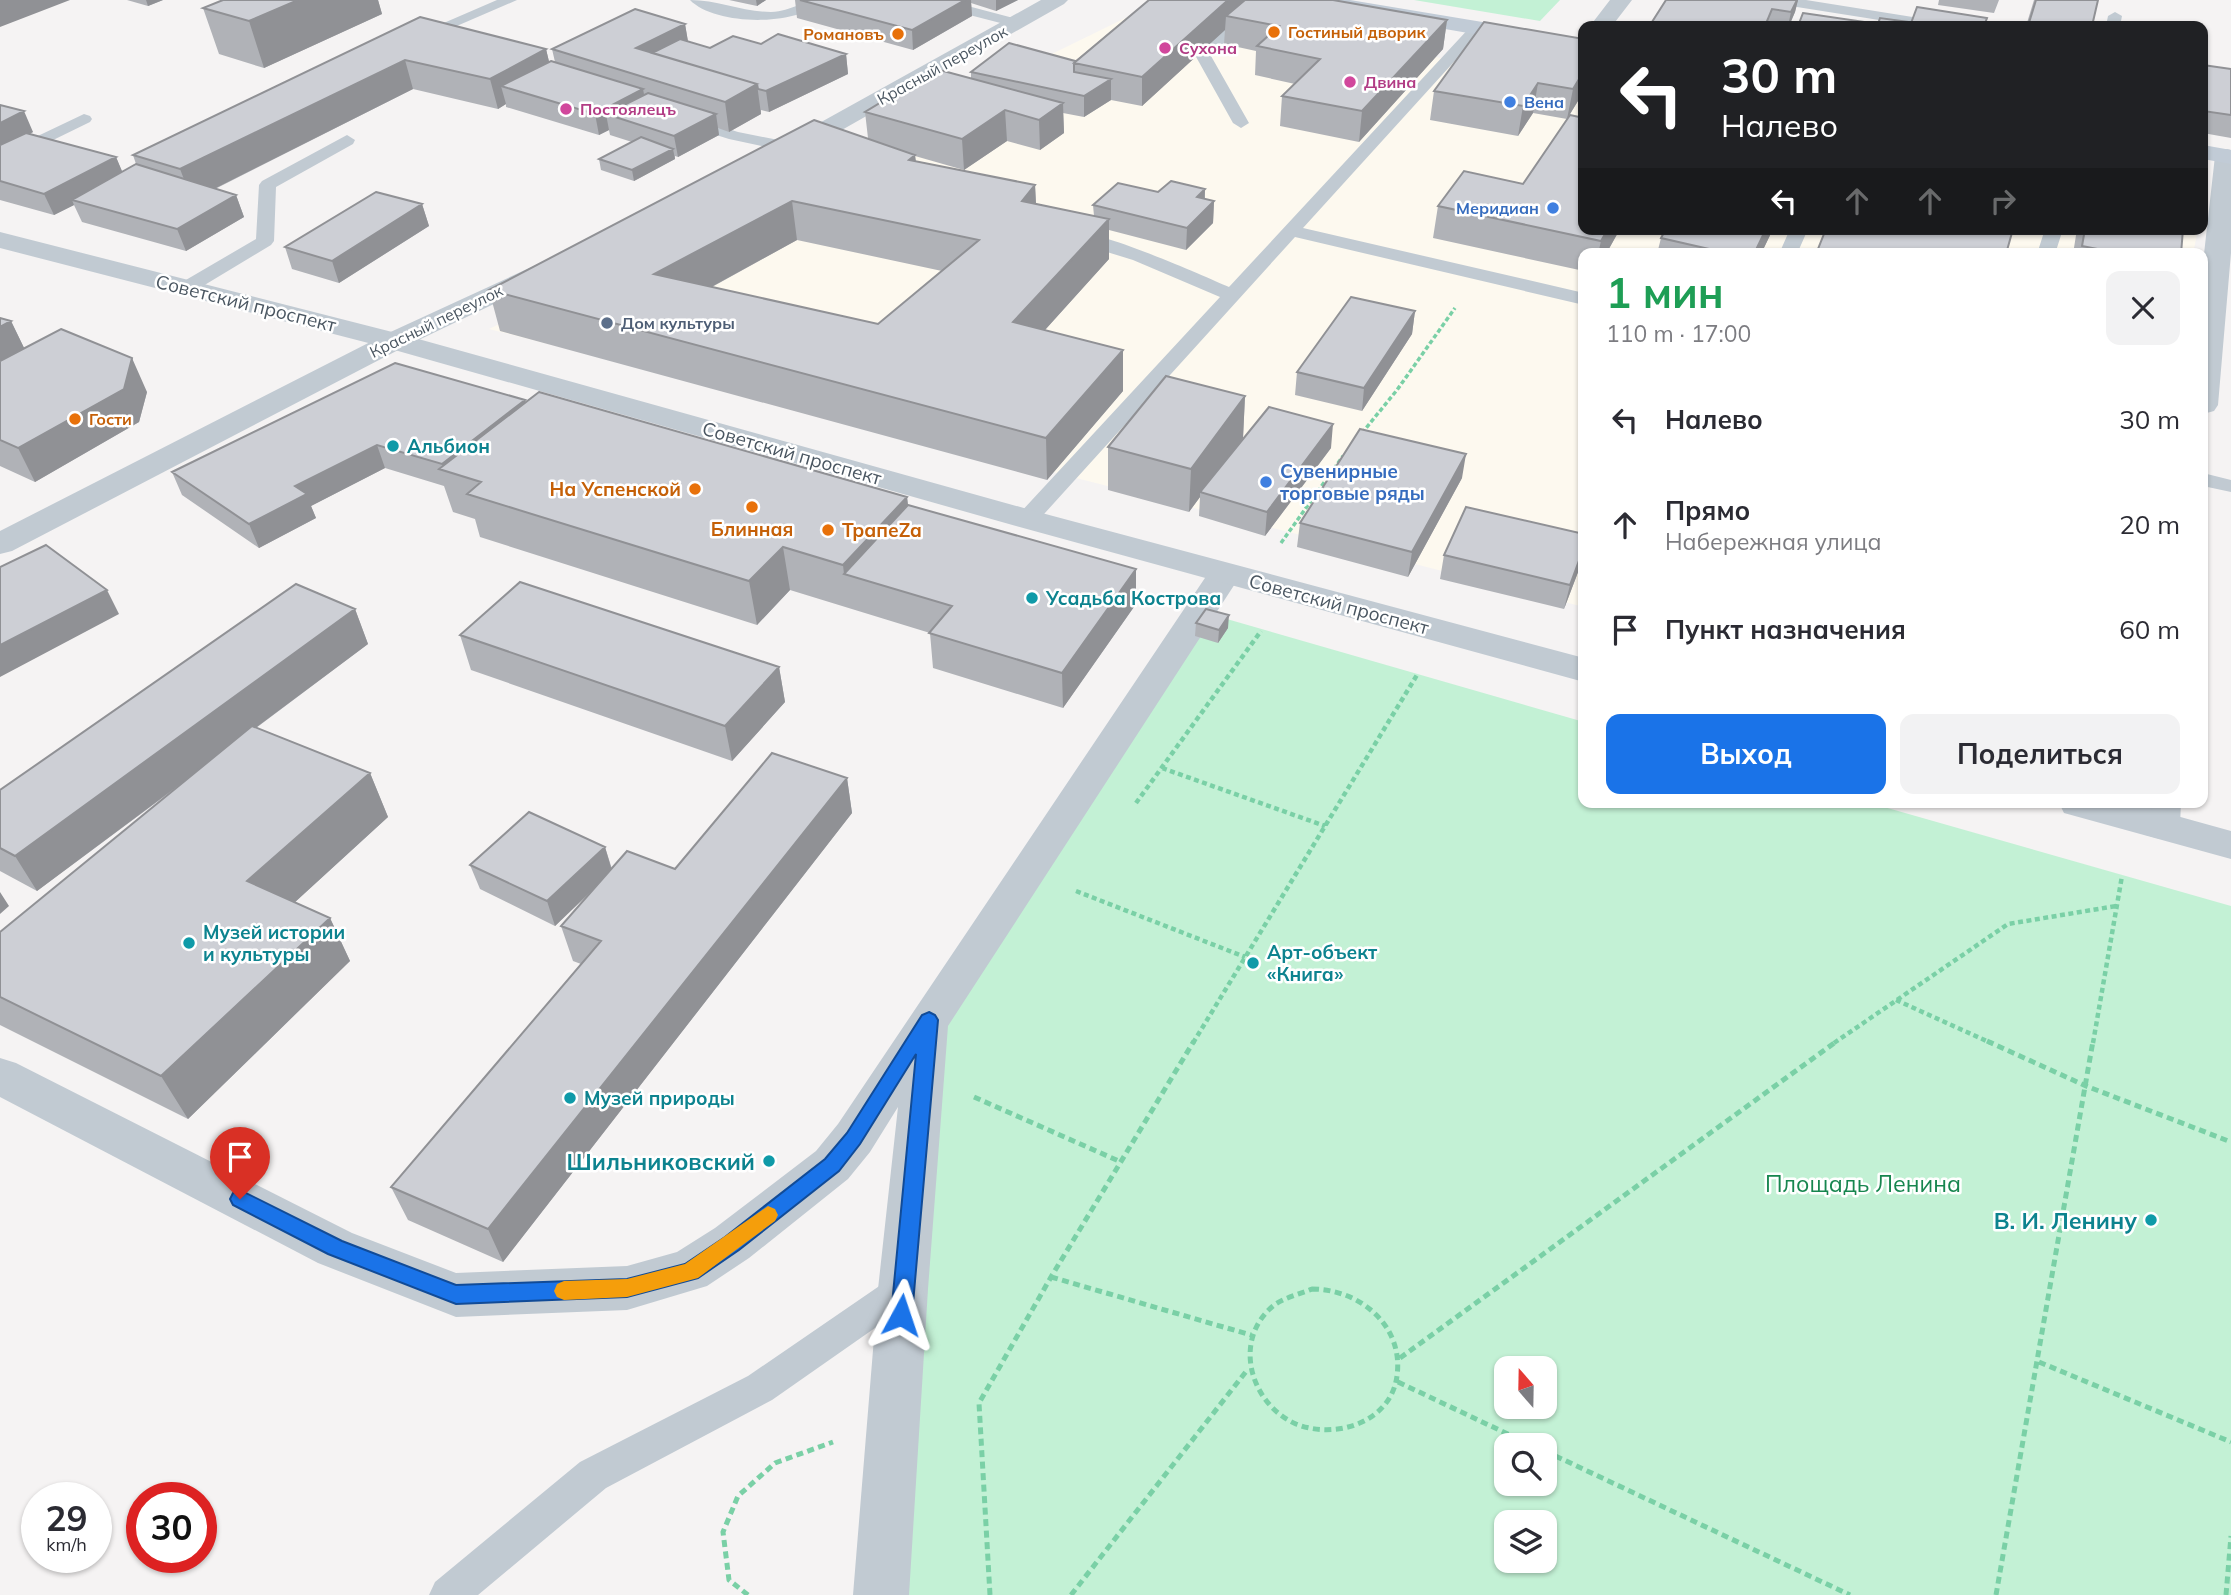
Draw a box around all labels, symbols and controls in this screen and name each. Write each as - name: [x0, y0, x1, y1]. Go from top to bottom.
- street label: Красный переулок: [873, 21, 1011, 109]
- place label: Гостиный дворик: [1288, 22, 1427, 42]
- place label: Романовъ: [803, 24, 884, 44]
- marker: Гостиный дворик: [1266, 24, 1282, 40]
- marker: Романовъ: [890, 26, 906, 42]
- place label: Сухона: [1179, 38, 1237, 58]
- marker: Сухона: [1157, 40, 1173, 56]
- text: 30 m: [1721, 44, 1837, 105]
- icon: left: [1606, 49, 1697, 140]
- place label: Двина: [1364, 72, 1416, 92]
- marker: Двина: [1342, 74, 1358, 90]
- place label: Вена: [1524, 92, 1564, 112]
- marker: Вена: [1502, 94, 1518, 110]
- place label: Постоялецъ: [580, 99, 676, 119]
- marker: Постоялецъ: [558, 101, 574, 117]
- text: Налево: [1721, 105, 1838, 145]
- icon: left: [1765, 182, 1803, 220]
- icon: ahead: [1838, 182, 1876, 220]
- icon: ahead: [1911, 182, 1949, 220]
- icon: right: [1984, 182, 2022, 220]
- place label: Меридиан: [1456, 198, 1539, 218]
- marker: Меридиан: [1545, 200, 1561, 216]
- text: 1 мин: [1606, 266, 1724, 319]
- street label: Советский проспект: [153, 269, 339, 337]
- button: close: [2106, 271, 2180, 345]
- street label: Красный переулок: [366, 280, 506, 362]
- place label: Дом культуры: [621, 313, 735, 333]
- marker: Дом культуры: [599, 315, 615, 331]
- text: 110 m · 17:00: [1606, 319, 1751, 348]
- icon: left: [1606, 401, 1644, 439]
- text: Налево: [1665, 403, 1763, 436]
- text: 30 m: [2119, 403, 2180, 436]
- place label: Гости: [89, 409, 132, 429]
- marker: Гости: [67, 411, 83, 427]
- street label: Советский проспект: [700, 416, 885, 490]
- place label: Альбион: [407, 434, 490, 458]
- marker: Альбион: [385, 438, 401, 454]
- place label: Сувенирные торговые ряды: [1280, 459, 1425, 505]
- marker: Сувенирные торговые ряды: [1258, 474, 1274, 490]
- place label: На Успенской: [550, 477, 681, 501]
- marker: На Успенской: [687, 481, 703, 497]
- text: Прямо: [1665, 494, 1750, 527]
- marker: Блинная: [744, 499, 760, 515]
- icon: ahead: [1606, 506, 1644, 544]
- text: 20 m: [2119, 508, 2180, 541]
- place label: Блинная: [711, 517, 793, 541]
- place label: ТрапеZa: [842, 518, 922, 542]
- marker: ТрапеZa: [820, 522, 836, 538]
- text: Набережная улица: [1665, 527, 1882, 556]
- street label: Советский проспект: [1246, 568, 1432, 640]
- place label: Усадьба Кострова: [1045, 586, 1221, 610]
- marker: Усадьба Кострова: [1024, 590, 1040, 606]
- icon: arrive: [1606, 611, 1644, 649]
- text: Пункт назначения: [1665, 613, 1906, 646]
- text: 60 m: [2119, 613, 2180, 646]
- button: Выход: [1606, 714, 1886, 794]
- button: Поделиться: [1900, 714, 2180, 794]
- place label: Музей истории и культуры: [203, 920, 345, 966]
- marker: Музей истории и культуры: [181, 935, 197, 951]
- place label: Арт-объект «Книга»: [1267, 940, 1378, 986]
- marker: Арт-объект «Книга»: [1245, 955, 1261, 971]
- place label: Музей природы: [584, 1086, 735, 1110]
- marker: Музей природы: [562, 1090, 578, 1106]
- pin: [210, 1127, 270, 1199]
- icon: arrive: [221, 1138, 259, 1176]
- place label: Шильниковский: [567, 1147, 755, 1176]
- marker: Шильниковский: [761, 1153, 777, 1169]
- park label: Площадь Ленина: [1765, 1169, 1961, 1198]
- place label: В. И. Ленину: [1994, 1206, 2137, 1235]
- marker: В. И. Ленину: [2143, 1212, 2159, 1228]
- position arrow: [864, 1278, 938, 1352]
- north arrow: [1494, 1356, 1558, 1419]
- map controls: [1494, 1356, 1557, 1573]
- button: search: [1494, 1433, 1557, 1496]
- speed limit sign: 30: [126, 1482, 217, 1573]
- text: 29: [45, 1496, 88, 1540]
- button: layers: [1494, 1510, 1557, 1573]
- text: km/h: [46, 1533, 87, 1556]

